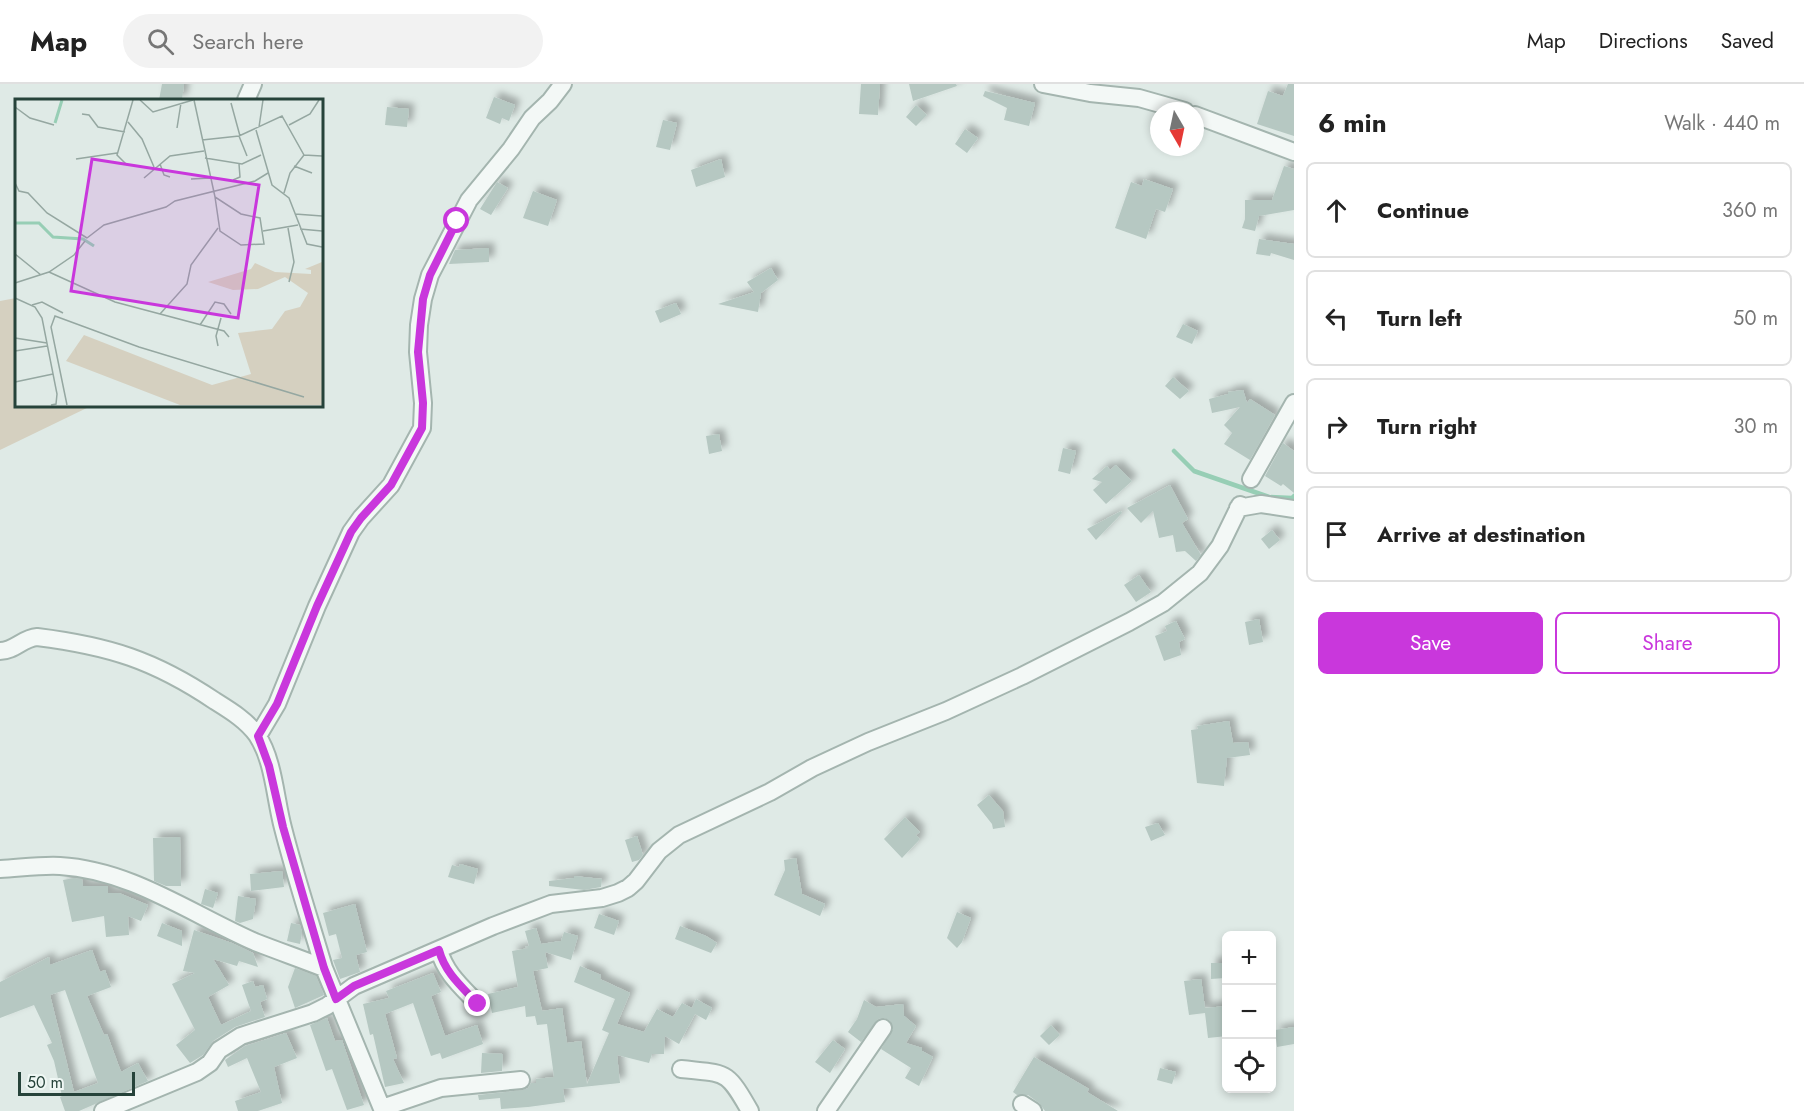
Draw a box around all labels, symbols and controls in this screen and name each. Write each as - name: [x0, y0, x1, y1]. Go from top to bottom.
- search box: [123, 14, 543, 68]
- text: Map: [30, 21, 87, 62]
- icon: search: [144, 25, 177, 58]
- text: Search here: [192, 25, 304, 57]
- text: Map: [1527, 26, 1566, 56]
- text: Directions: [1599, 26, 1688, 56]
- text: Saved: [1721, 26, 1774, 56]
- inset map: [15, 99, 322, 406]
- north arrow: [1150, 102, 1204, 156]
- text: 6 min: [1318, 104, 1387, 142]
- text: Walk · 440 m: [1664, 109, 1780, 138]
- icon: ahead: [1320, 194, 1353, 227]
- text: Continue: [1377, 194, 1469, 226]
- text: 360 m: [1722, 196, 1778, 225]
- route start: [443, 207, 469, 233]
- icon: left: [1320, 302, 1353, 335]
- text: Turn left: [1377, 302, 1462, 334]
- text: 50 m: [1733, 304, 1778, 333]
- icon: right: [1320, 410, 1353, 443]
- text: Turn right: [1377, 410, 1477, 442]
- text: 30 m: [1733, 412, 1778, 441]
- icon: arrive: [1320, 518, 1353, 551]
- text: Arrive at destination: [1377, 518, 1586, 550]
- button: Save: [1318, 612, 1543, 674]
- button: Share: [1555, 612, 1780, 674]
- map controls: [1222, 931, 1276, 1093]
- button: +: [1222, 931, 1276, 985]
- button: −: [1222, 985, 1276, 1039]
- route end: [464, 990, 490, 1016]
- button: locate: [1222, 1039, 1276, 1093]
- scale bar: [18, 1069, 135, 1096]
- text: 50 m: [27, 1071, 63, 1094]

